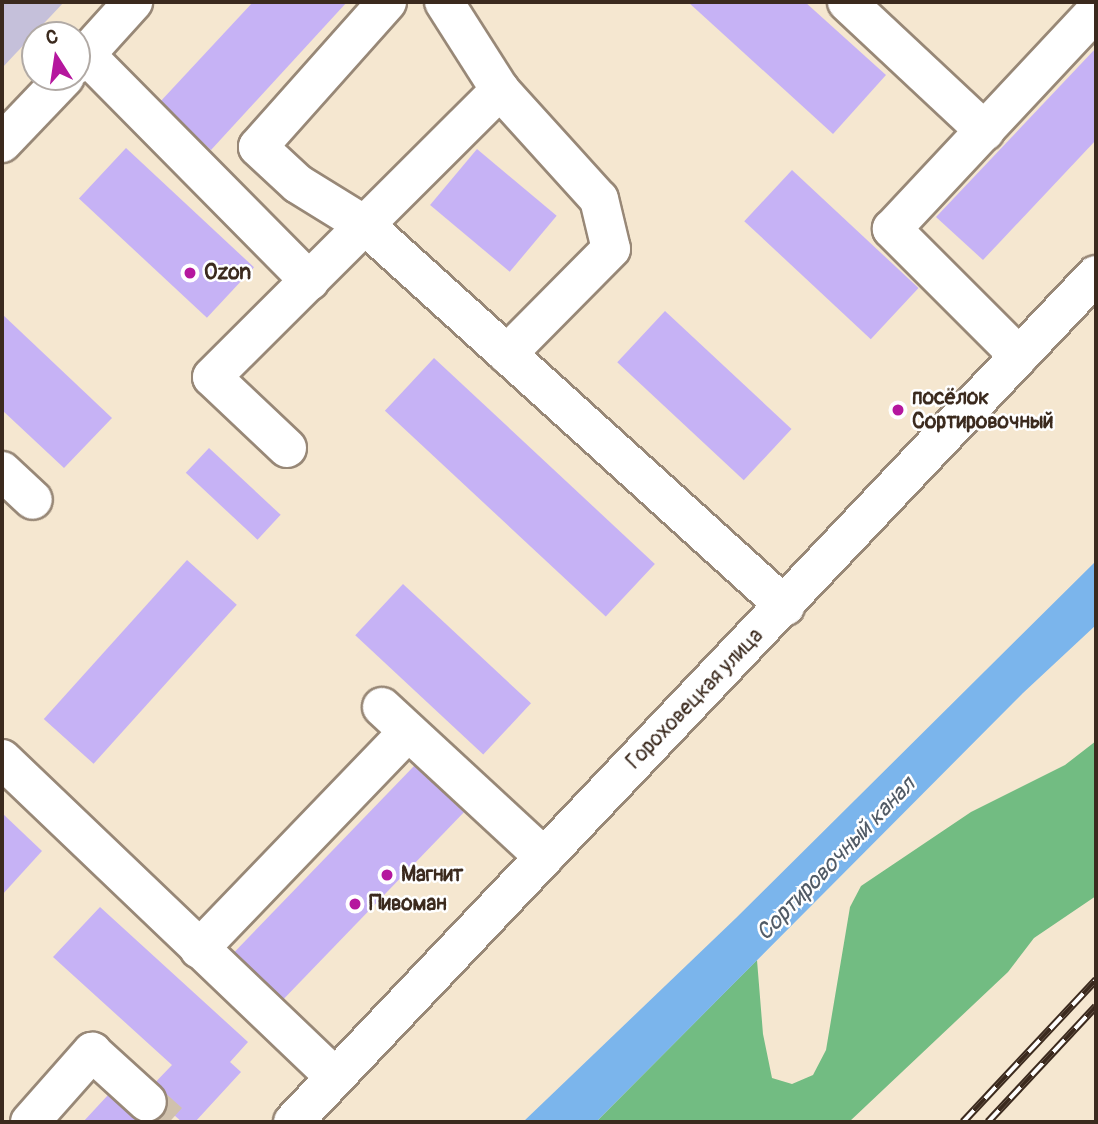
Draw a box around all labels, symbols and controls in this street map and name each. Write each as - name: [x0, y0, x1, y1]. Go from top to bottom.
- north arrow: [21, 21, 91, 91]
- text: С: [44, 24, 60, 50]
- place label: Ozon: [204, 260, 251, 286]
- marker: Ozon: [182, 265, 198, 281]
- place label: посёлок Сортировочный: [912, 385, 1053, 435]
- marker: посёлок Сортировочный: [890, 402, 906, 418]
- street label: Гороховецкая улица: [622, 624, 768, 774]
- water label: Сортировочный канал: [751, 771, 921, 947]
- place label: Магнит: [401, 862, 463, 888]
- marker: Магнит: [379, 867, 395, 883]
- place label: Пивоман: [369, 891, 447, 917]
- marker: Пивоман: [347, 896, 363, 912]

